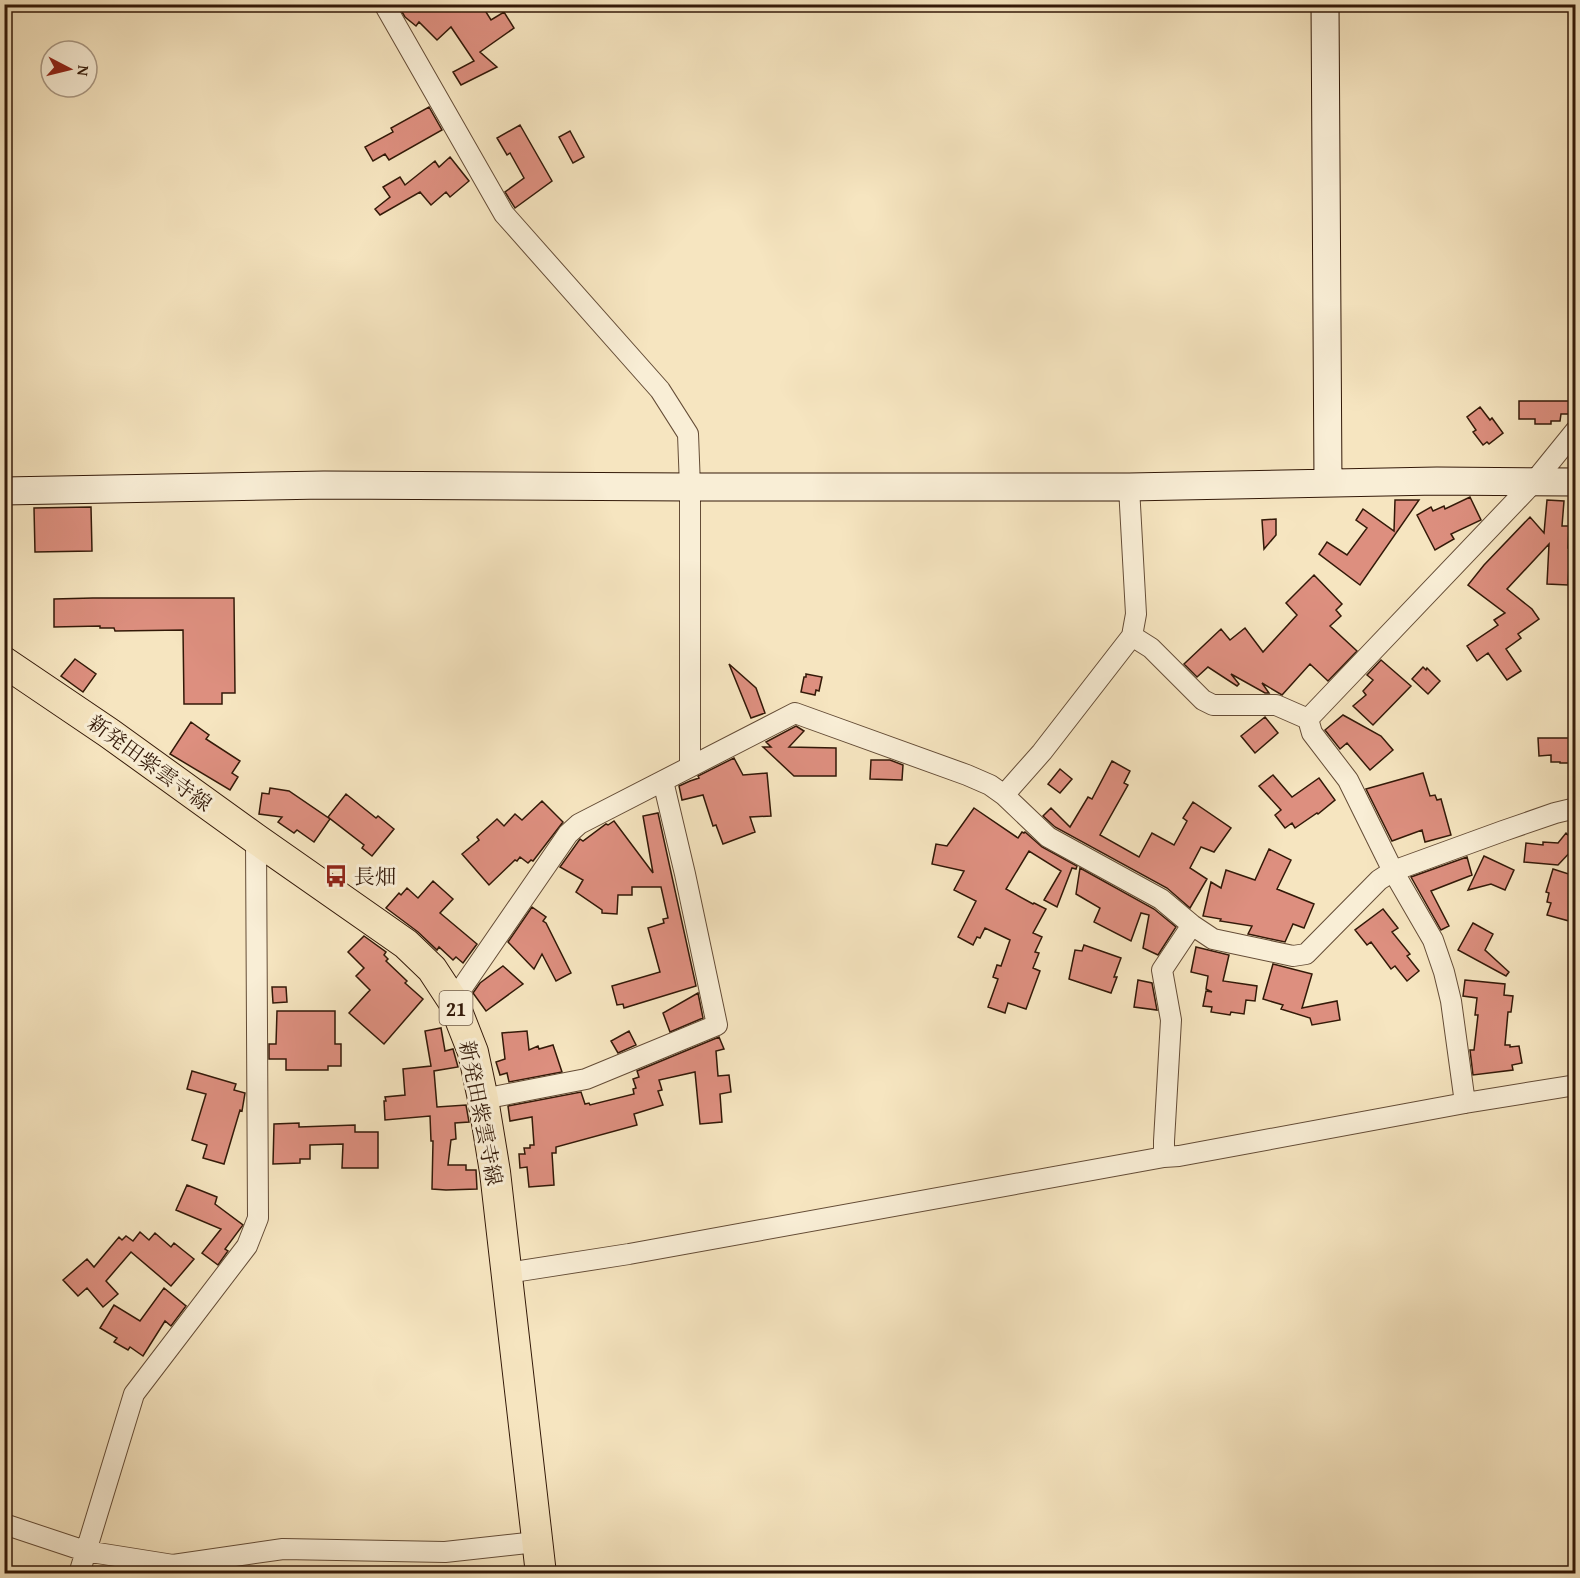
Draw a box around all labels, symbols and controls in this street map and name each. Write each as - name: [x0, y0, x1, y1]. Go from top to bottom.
- north arrow: [39, 39, 99, 99]
- text: N: [71, 64, 96, 78]
- street label: 新発田紫雲寺線: [81, 707, 219, 819]
- place label: 長畑: [354, 861, 396, 892]
- bus stop icon: 長畑: [323, 863, 349, 889]
- road number: 21: [440, 991, 472, 1025]
- street label: 新発田紫雲寺線: [452, 1038, 510, 1188]

